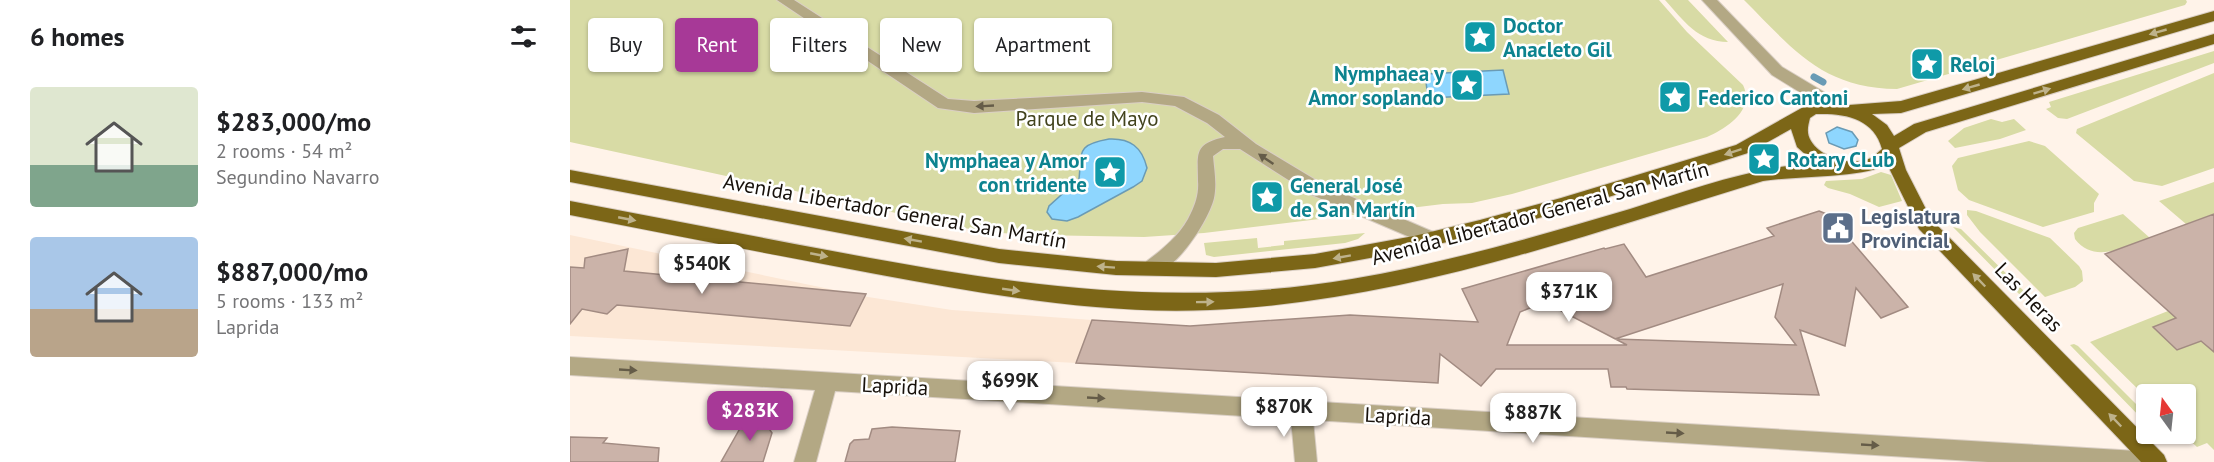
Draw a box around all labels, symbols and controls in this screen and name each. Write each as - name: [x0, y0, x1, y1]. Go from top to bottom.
- place label: Doctor Anacleto Gil: [1503, 12, 1612, 63]
- chip: Buy: [588, 18, 663, 72]
- chip: Rent: [675, 18, 758, 72]
- chip: Filters: [770, 18, 868, 72]
- chip: New: [880, 18, 962, 72]
- chip: Apartment: [974, 18, 1112, 72]
- place icon: Doctor Anacleto Gil: [1462, 19, 1498, 55]
- text: 6 homes: [30, 20, 125, 53]
- icon: filters: [507, 20, 540, 53]
- one-way arrow: [2149, 28, 2167, 38]
- place icon: Reloj: [1909, 46, 1945, 82]
- place label: Reloj: [1950, 51, 1995, 78]
- place label: Nymphaea y Amor soplando: [1308, 60, 1445, 111]
- place icon: Nymphaea y Amor soplando: [1449, 67, 1485, 103]
- place icon: Federico Cantoni: [1657, 79, 1693, 115]
- one-way arrow: [1962, 83, 1980, 92]
- place label: Federico Cantoni: [1698, 84, 1848, 111]
- one-way arrow: [2033, 86, 2051, 95]
- one-way arrow: [975, 101, 994, 111]
- text: $283,000/mo: [216, 105, 371, 138]
- park label: Parque de Mayo: [1016, 105, 1158, 132]
- icon: home: [78, 111, 150, 183]
- text: 2 rooms · 54 m²: [216, 138, 352, 164]
- place icon: Rotary CLub: [1746, 141, 1782, 177]
- place label: Rotary CLub: [1787, 146, 1894, 173]
- place label: Nymphaea y Amor con tridente: [925, 147, 1088, 198]
- one-way arrow: [1724, 148, 1742, 157]
- one-way arrow: [1259, 153, 1275, 165]
- place icon: Nymphaea y Amor con tridente: [1092, 154, 1128, 190]
- street label: Avenida Libertador General San Martín: [1368, 155, 1712, 271]
- text: Segundino Navarro: [216, 164, 379, 190]
- street label: Avenida Libertador General San Martín: [721, 167, 1069, 255]
- place label: General José de San Martín: [1290, 172, 1415, 223]
- place icon: General José de San Martín: [1249, 179, 1285, 215]
- place label: Legislatura Provincial: [1861, 203, 1960, 254]
- public building icon: Legislatura Provincial: [1820, 210, 1856, 246]
- one-way arrow: [618, 215, 637, 224]
- one-way arrow: [904, 235, 923, 244]
- pin: $540K: [660, 244, 744, 295]
- text: $540K: [673, 250, 731, 276]
- one-way arrow: [810, 251, 829, 260]
- one-way arrow: [1333, 253, 1352, 262]
- text: $887,000/mo: [216, 255, 368, 288]
- street label: Las Heras: [1989, 257, 2069, 337]
- icon: home: [78, 261, 150, 333]
- one-way arrow: [1097, 262, 1116, 272]
- pin: $371K: [1527, 272, 1611, 323]
- one-way arrow: [1972, 272, 1986, 287]
- text: $371K: [1540, 278, 1598, 304]
- one-way arrow: [1001, 285, 1020, 295]
- text: 5 rooms · 133 m²: [216, 288, 363, 314]
- one-way arrow: [1196, 297, 1215, 306]
- text: Laprida: [216, 314, 280, 340]
- pin: $699K: [968, 361, 1052, 412]
- one-way arrow: [619, 365, 638, 374]
- text: $699K: [981, 367, 1039, 393]
- street label: Laprida: [861, 371, 929, 401]
- north arrow: [2136, 384, 2196, 444]
- map controls: [2136, 384, 2196, 444]
- pin: $870K: [1242, 387, 1326, 438]
- pin: $283K: [708, 391, 792, 442]
- one-way arrow: [1086, 393, 1105, 402]
- text: $870K: [1255, 393, 1313, 419]
- pin: $887K: [1491, 393, 1575, 444]
- text: $283K: [721, 397, 779, 423]
- text: $887K: [1504, 399, 1562, 425]
- street label: Laprida: [1364, 401, 1432, 431]
- one-way arrow: [2109, 413, 2122, 428]
- one-way arrow: [1666, 428, 1685, 437]
- one-way arrow: [1860, 440, 1879, 449]

